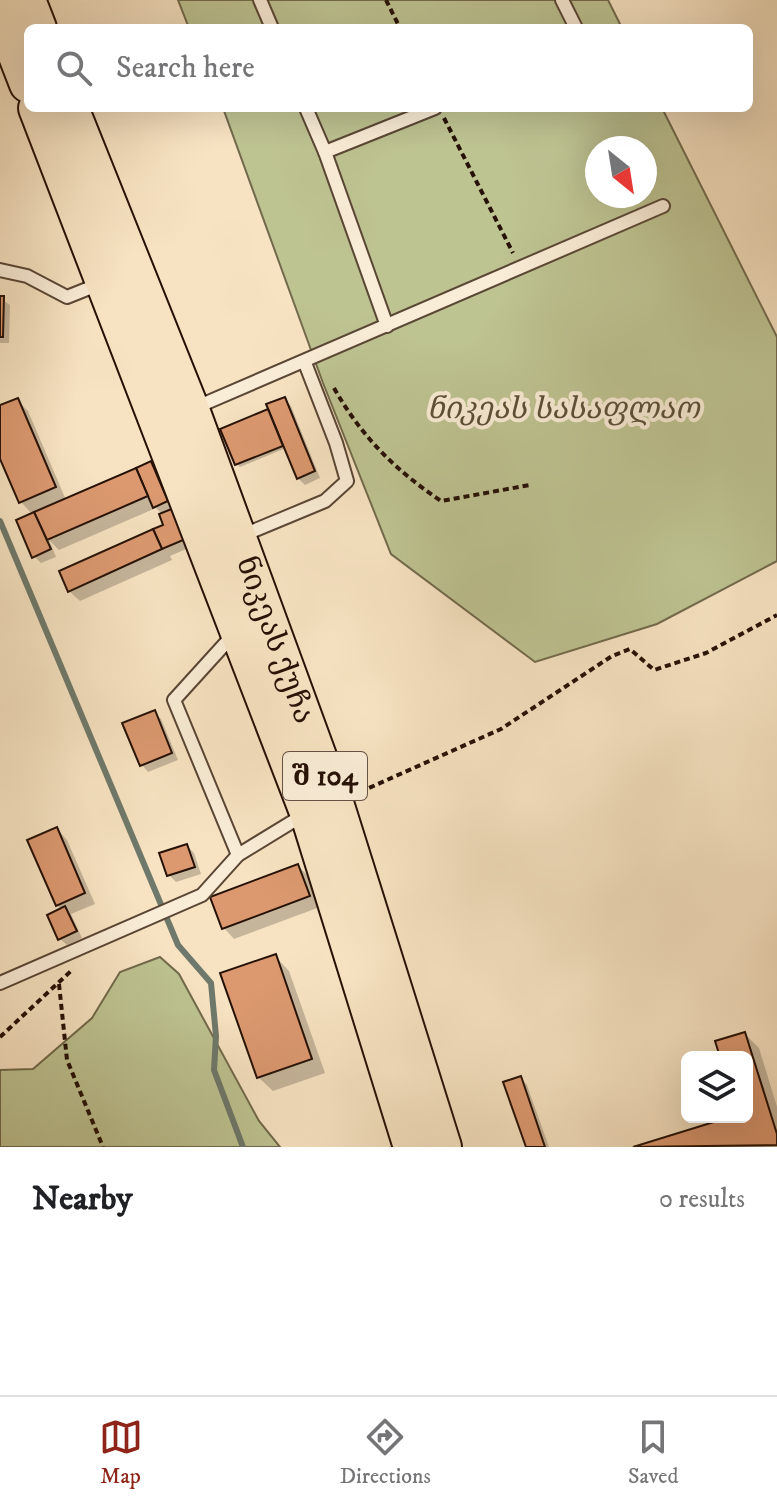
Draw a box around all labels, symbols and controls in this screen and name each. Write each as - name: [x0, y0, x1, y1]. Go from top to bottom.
- search box: [24, 24, 753, 112]
- icon: search: [52, 46, 96, 90]
- text: Search here: [116, 50, 255, 87]
- north arrow: [585, 136, 657, 208]
- park label: ნიკეას სასაფლაო: [427, 391, 701, 428]
- street label: ნიკეას ქუჩა: [228, 551, 323, 729]
- road number: შ 104: [283, 752, 367, 800]
- map controls: [681, 1051, 753, 1123]
- button: layers: [681, 1051, 753, 1123]
- text: Nearby: [32, 1178, 133, 1220]
- text: 0 results: [659, 1183, 745, 1216]
- tab: Map: [99, 1415, 143, 1490]
- tab: Directions: [340, 1415, 431, 1490]
- tab: Saved: [628, 1415, 678, 1490]

